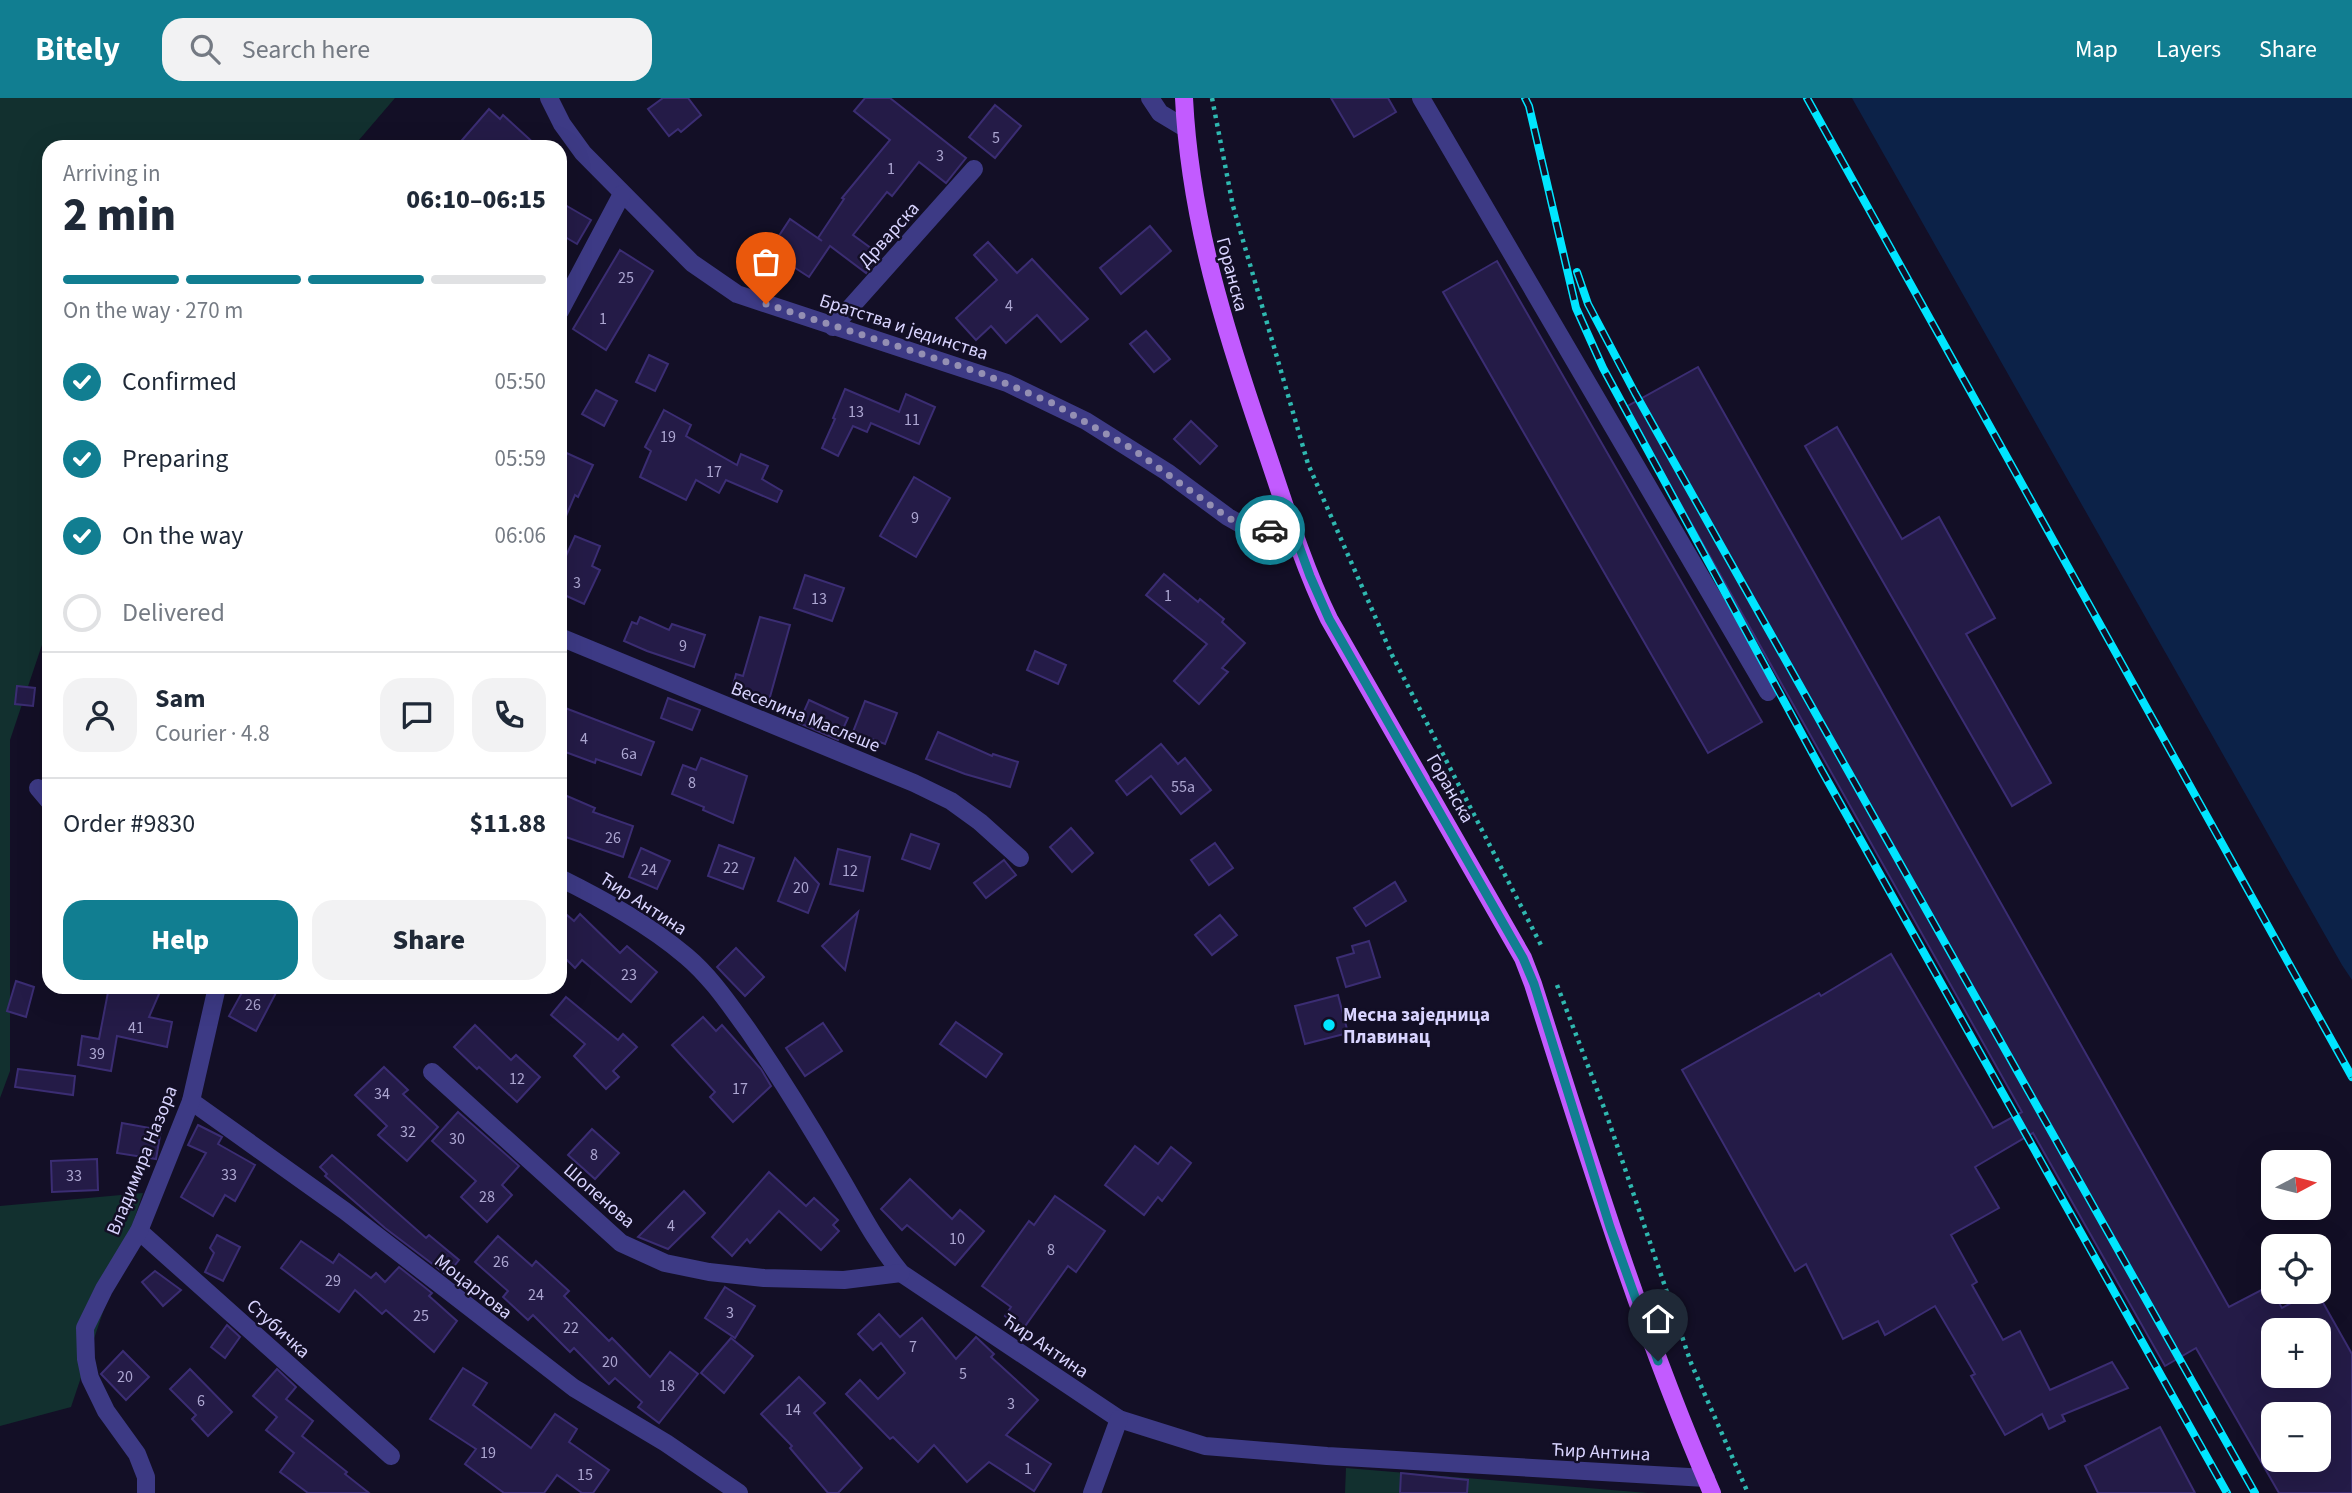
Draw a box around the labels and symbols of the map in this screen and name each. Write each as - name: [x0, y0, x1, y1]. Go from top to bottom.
- house number: 5: [992, 127, 1000, 149]
- house number: 3: [936, 145, 944, 167]
- house number: 1: [887, 158, 895, 180]
- street label: Дрварска: [852, 196, 926, 274]
- pin: [736, 232, 796, 304]
- street label: Горанска: [1209, 234, 1254, 314]
- house number: 25: [618, 267, 634, 289]
- street label: Братства и јединства: [816, 287, 991, 367]
- house number: 4: [1005, 295, 1013, 317]
- house number: 1: [599, 308, 607, 330]
- house number: 13: [848, 401, 864, 423]
- house number: 11: [904, 409, 920, 431]
- house number: 19: [660, 426, 676, 448]
- house number: 17: [706, 461, 722, 483]
- courier: [1235, 495, 1305, 565]
- house number: 9: [911, 507, 919, 529]
- house number: 3: [573, 572, 581, 594]
- house number: 1: [1164, 585, 1172, 607]
- house number: 13: [811, 588, 827, 610]
- house number: 9: [679, 635, 687, 657]
- street label: Веселина Маслеше: [727, 675, 884, 760]
- house number: 4: [580, 728, 588, 750]
- house number: 6a: [621, 743, 637, 765]
- street label: Горанска: [1419, 749, 1480, 828]
- house number: 8: [688, 772, 696, 794]
- house number: 55a: [1171, 776, 1195, 798]
- house number: 26: [605, 827, 621, 849]
- house number: 22: [723, 857, 739, 879]
- house number: 24: [641, 859, 657, 881]
- house number: 12: [842, 860, 858, 882]
- street label: Ћир Антина: [594, 866, 692, 943]
- house number: 20: [793, 877, 809, 899]
- house number: 23: [621, 964, 637, 986]
- house number: 26: [245, 994, 261, 1016]
- place label: Месна заједница Плавинац: [1343, 1002, 1490, 1051]
- house number: 41: [128, 1017, 144, 1039]
- marker: Месна заједница Плавинац: [1321, 1017, 1337, 1033]
- house number: 39: [89, 1043, 105, 1065]
- house number: 12: [509, 1068, 525, 1090]
- house number: 17: [732, 1078, 748, 1100]
- street label: Владимира Назора: [100, 1082, 185, 1239]
- house number: 34: [374, 1083, 390, 1105]
- house number: 32: [400, 1121, 416, 1143]
- house number: 30: [449, 1128, 465, 1150]
- house number: 8: [590, 1144, 598, 1166]
- north arrow: [2261, 1150, 2331, 1220]
- street label: Шопенова: [557, 1157, 641, 1235]
- house number: 33: [221, 1164, 237, 1186]
- house number: 33: [66, 1165, 82, 1187]
- house number: 28: [479, 1186, 495, 1208]
- house number: 4: [667, 1215, 675, 1237]
- house number: 10: [949, 1228, 965, 1250]
- house number: 8: [1047, 1239, 1055, 1261]
- street label: Моцартова: [428, 1248, 518, 1326]
- house number: 26: [493, 1251, 509, 1273]
- house number: 29: [325, 1270, 341, 1292]
- house number: 24: [528, 1284, 544, 1306]
- pin: [1628, 1289, 1688, 1361]
- street label: Стубичка: [240, 1293, 316, 1365]
- house number: 3: [726, 1302, 734, 1324]
- house number: 25: [413, 1305, 429, 1327]
- street label: Ћир Антина: [997, 1307, 1094, 1385]
- house number: 22: [563, 1317, 579, 1339]
- house number: 7: [909, 1336, 917, 1358]
- house number: 20: [602, 1351, 618, 1373]
- house number: 5: [959, 1363, 967, 1385]
- house number: 20: [117, 1366, 133, 1388]
- house number: 18: [659, 1375, 675, 1397]
- house number: 6: [197, 1390, 205, 1412]
- house number: 3: [1007, 1393, 1015, 1415]
- house number: 14: [785, 1399, 801, 1421]
- street label: Ћир Антина: [1551, 1436, 1651, 1469]
- house number: 19: [480, 1442, 496, 1464]
- house number: 1: [1024, 1458, 1032, 1480]
- house number: 15: [577, 1464, 593, 1486]

